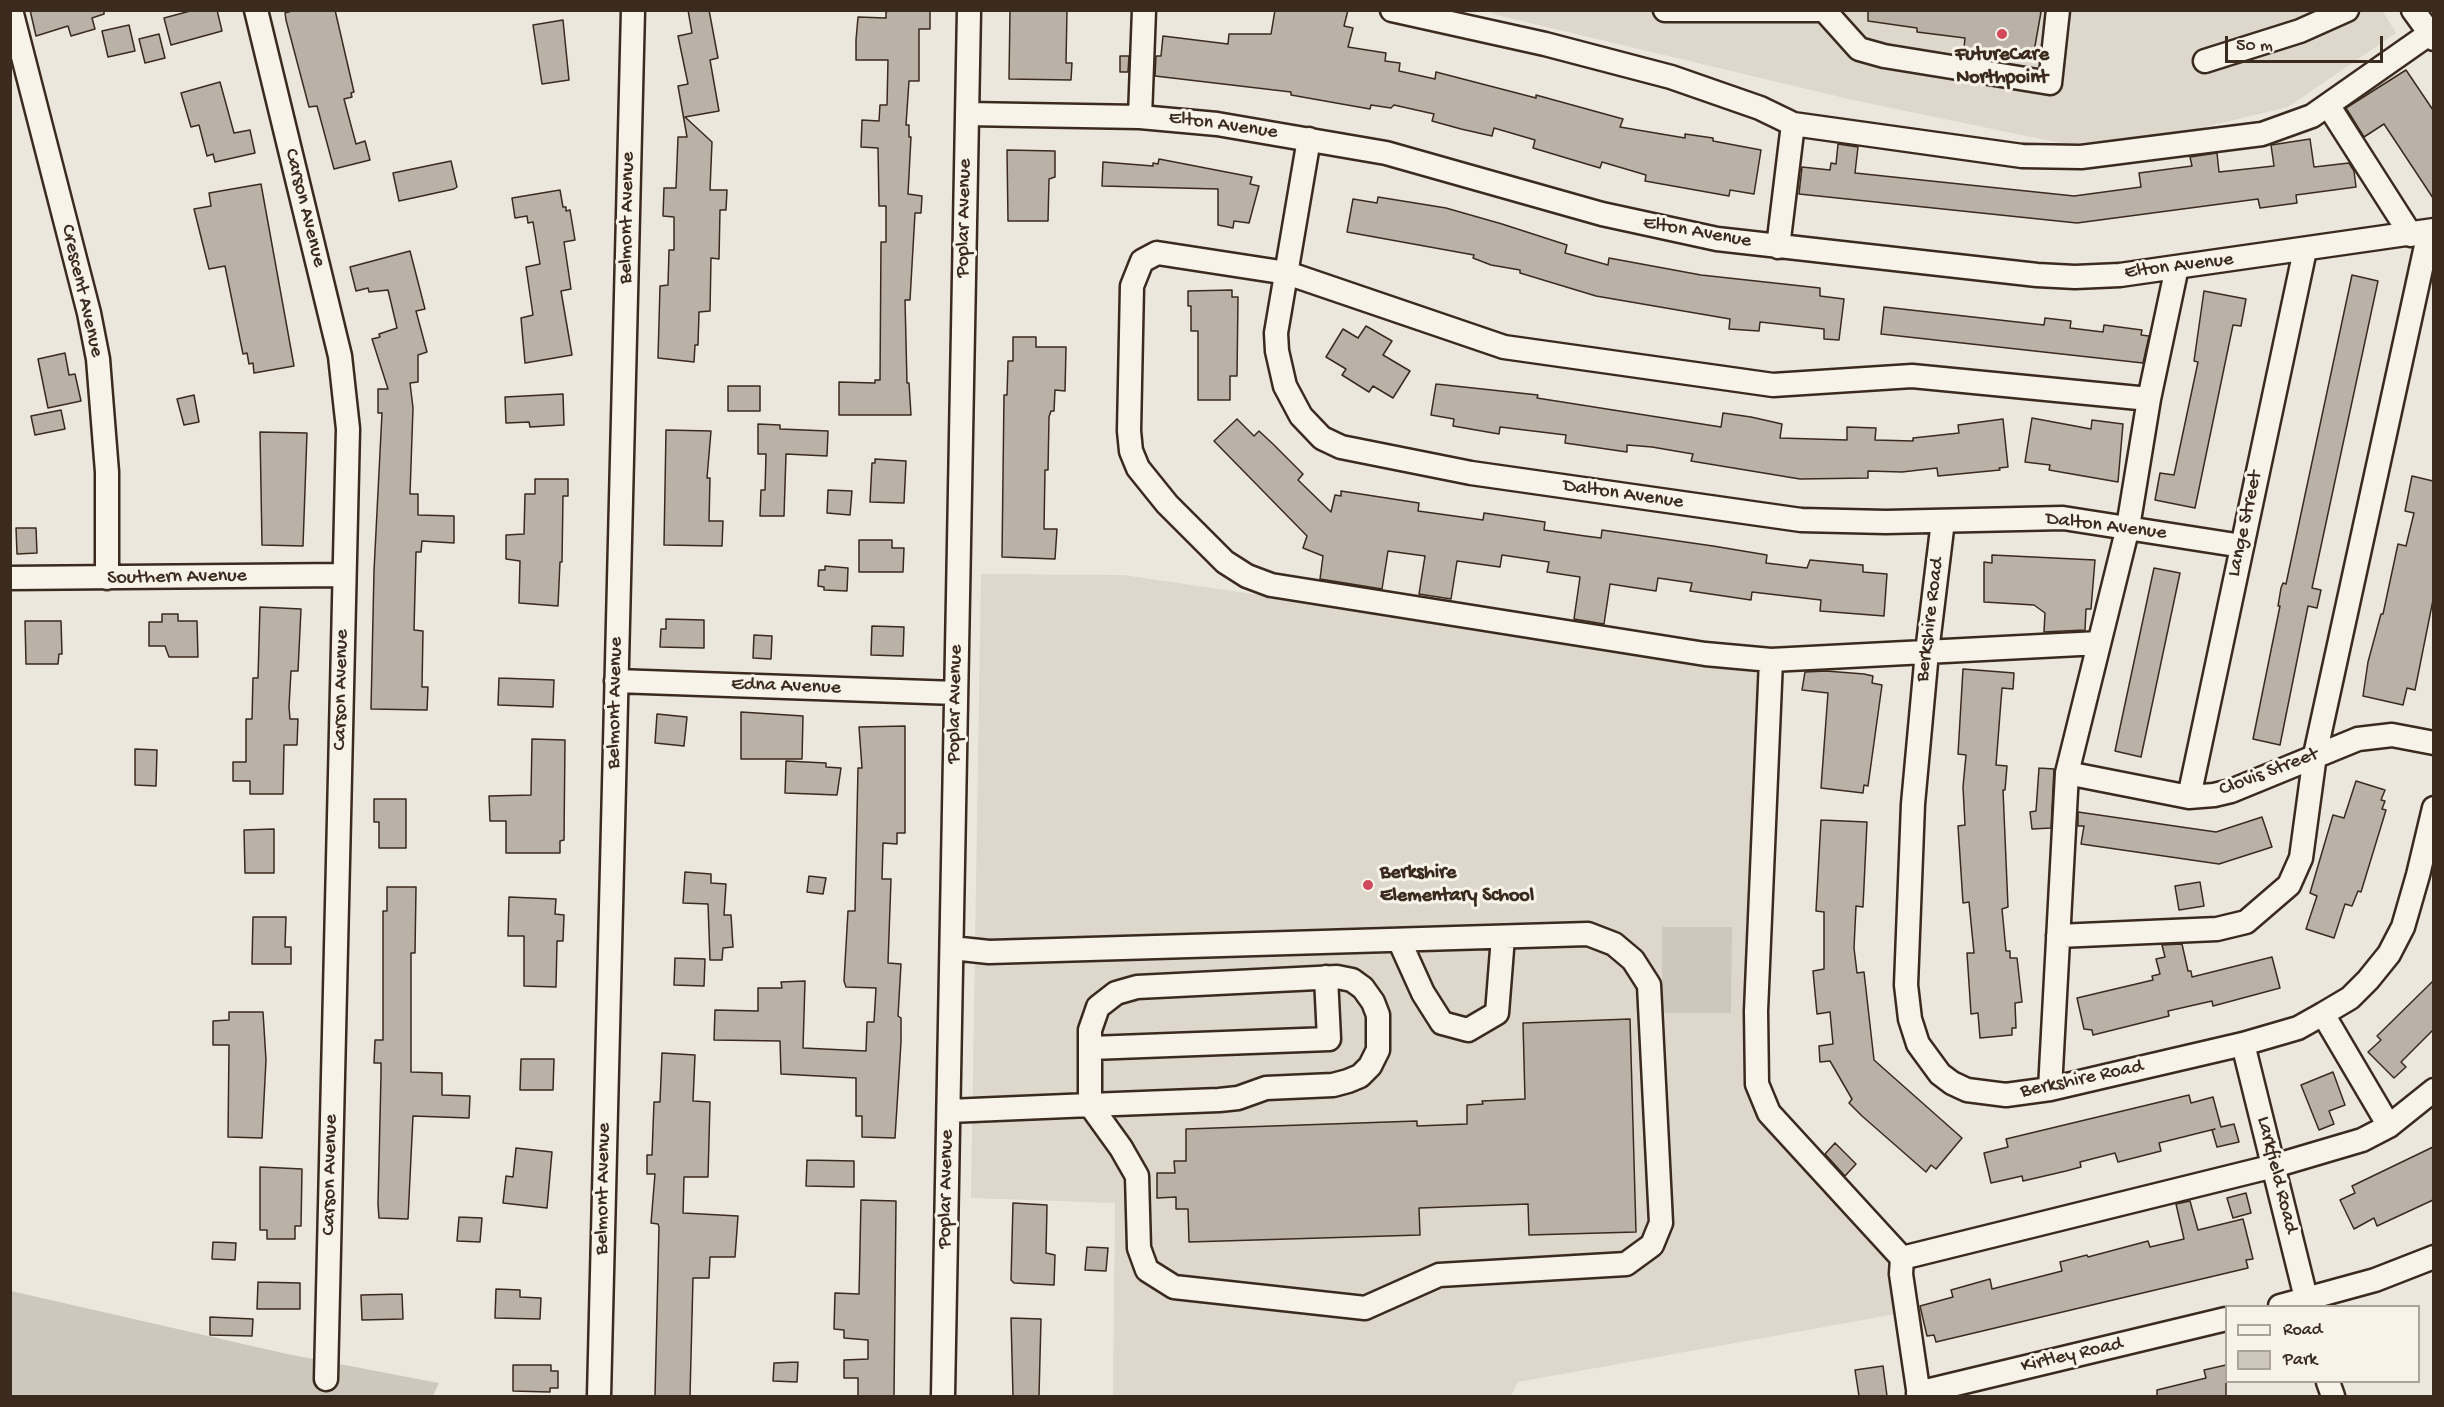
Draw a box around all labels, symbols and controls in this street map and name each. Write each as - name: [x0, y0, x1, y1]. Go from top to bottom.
- scale bar: [2228, 24, 2386, 62]
- marker: FutureCare Northpoint: [1995, 27, 2009, 41]
- text: 50 m: [2236, 36, 2273, 57]
- place label: FutureCare Northpoint: [1955, 44, 2049, 91]
- street label: Elton Avenue: [1167, 106, 1279, 146]
- street label: Carson Avenue: [278, 146, 330, 270]
- street label: Belmont Avenue: [615, 152, 641, 284]
- street label: Poplar Avenue: [952, 158, 978, 278]
- street label: Elton Avenue: [1641, 212, 1753, 254]
- street label: Crescent Avenue: [54, 222, 108, 360]
- street label: Elton Avenue: [2123, 248, 2235, 286]
- street label: Lange Street: [2223, 469, 2269, 579]
- street label: Dalton Avenue: [1561, 475, 1685, 515]
- street label: Dalton Avenue: [2044, 508, 2168, 546]
- street label: Berkshire Road: [1911, 557, 1951, 683]
- street label: Southern Avenue: [107, 565, 247, 591]
- street label: Carson Avenue: [329, 629, 355, 751]
- street label: Belmont Avenue: [603, 637, 629, 769]
- street label: Poplar Avenue: [943, 644, 969, 764]
- street label: Edna Avenue: [731, 673, 841, 701]
- street label: Clovis Street: [2216, 743, 2322, 803]
- place label: Berkshire Elementary School: [1380, 862, 1534, 909]
- marker: Berkshire Elementary School: [1361, 878, 1375, 892]
- street label: Berkshire Road: [2018, 1055, 2146, 1105]
- street label: Carson Avenue: [318, 1114, 344, 1236]
- street label: Larkfield Road: [2250, 1114, 2302, 1236]
- street label: Belmont Avenue: [591, 1123, 617, 1255]
- street label: Poplar Avenue: [934, 1129, 960, 1249]
- legend: [2225, 1305, 2420, 1383]
- text: Road: [2283, 1320, 2322, 1341]
- street label: Kirtley Road: [2019, 1333, 2125, 1379]
- text: Park: [2283, 1350, 2317, 1371]

